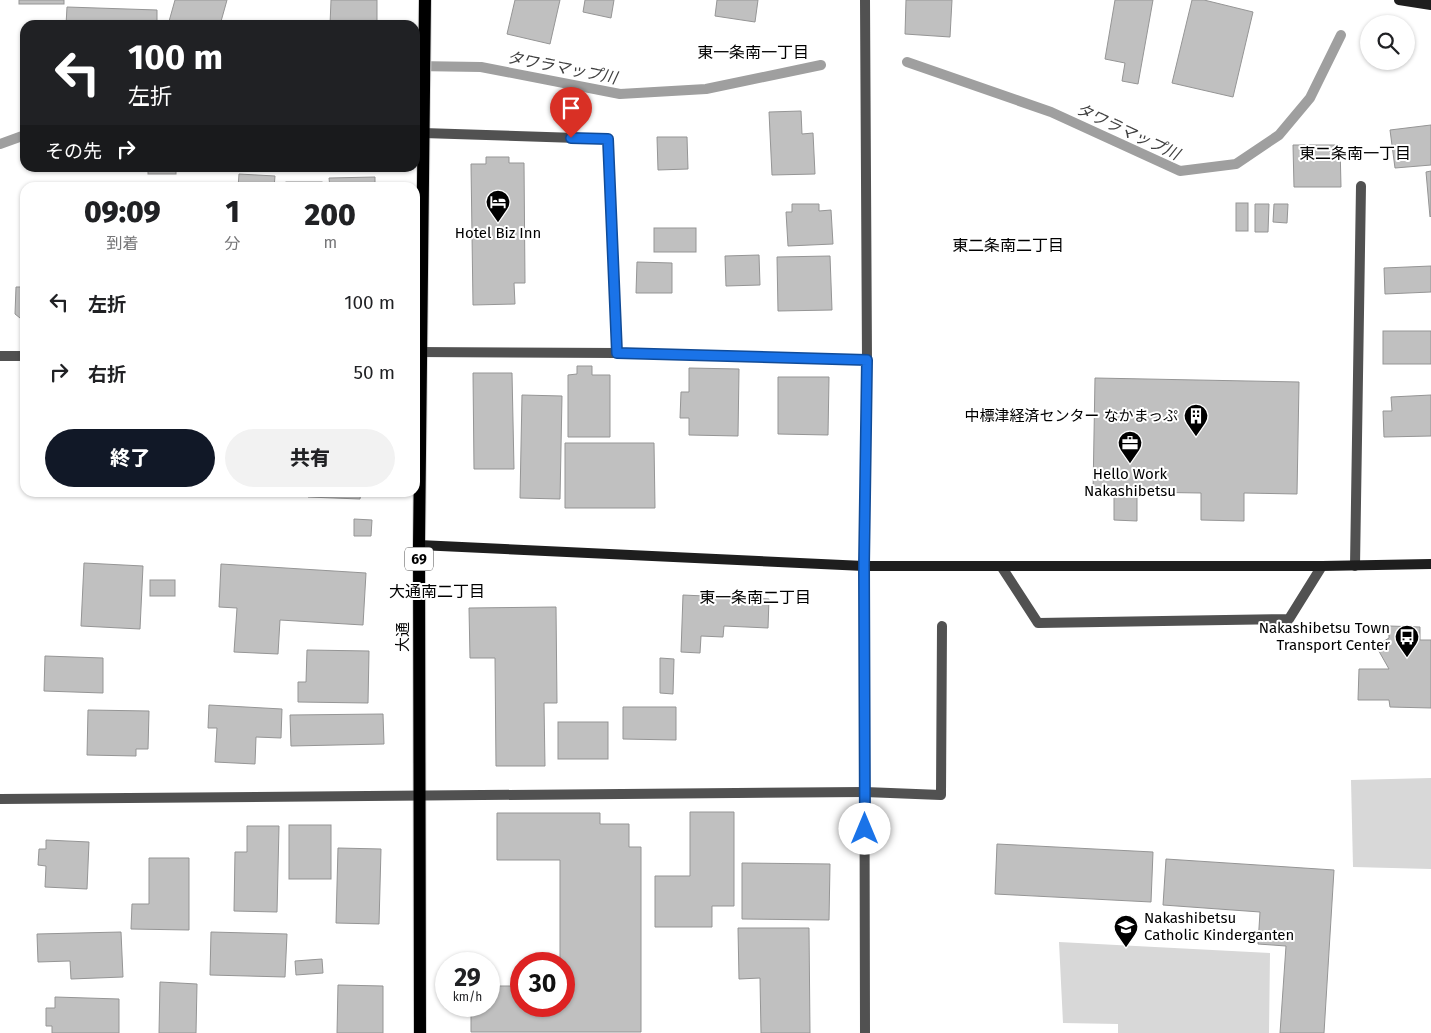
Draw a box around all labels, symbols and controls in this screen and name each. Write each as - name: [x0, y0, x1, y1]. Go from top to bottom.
- map controls: [1360, 15, 1415, 70]
- button: search: [1360, 15, 1415, 70]
- text: 100 m: [128, 36, 223, 78]
- icon: left: [45, 40, 110, 105]
- district label: 東一条南一丁目: [697, 43, 809, 62]
- water label: タワラマップ川: [505, 47, 621, 88]
- text: 左折: [128, 83, 172, 110]
- pin: [550, 87, 592, 138]
- icon: arrive: [557, 94, 585, 122]
- water label: タワラマップ川: [1073, 99, 1184, 165]
- icon: right: [112, 135, 140, 163]
- text: その先: [45, 140, 102, 163]
- district label: 東二条南一丁目: [1299, 144, 1411, 163]
- hotel icon: Hotel Biz Inn: [485, 189, 511, 223]
- text: 09:09: [84, 194, 161, 230]
- text: 1: [225, 194, 240, 230]
- text: 200: [305, 197, 356, 233]
- place label: Hotel Biz Inn: [455, 224, 541, 242]
- text: m: [323, 233, 337, 252]
- text: 到着: [106, 234, 138, 253]
- text: 分: [225, 234, 241, 253]
- district label: 東二条南二丁目: [952, 236, 1064, 255]
- icon: left: [45, 288, 73, 316]
- text: 100 m: [344, 291, 395, 314]
- text: 左折: [88, 293, 126, 316]
- icon: right: [45, 358, 73, 386]
- text: 50 m: [354, 361, 395, 384]
- text: 右折: [88, 363, 126, 386]
- building icon: 中標津経済センター なかまっぷ: [1183, 403, 1209, 437]
- place label: 中標津経済センター なかまっぷ: [965, 407, 1178, 425]
- button: 終了: [45, 429, 215, 487]
- button: 共有: [225, 429, 395, 487]
- office icon: Hello Work Nakashibetsu: [1117, 430, 1143, 464]
- place label: Hello Work Nakashibetsu: [1084, 465, 1176, 500]
- road number: 69: [405, 548, 433, 570]
- district label: 大通南二丁目: [389, 582, 485, 601]
- district label: 東一条南二丁目: [699, 588, 811, 607]
- place label: Nakashibetsu Town Transport Center: [1259, 619, 1390, 654]
- street label: 大通: [394, 622, 412, 652]
- bus stop icon: Nakashibetsu Town Transport Center: [1394, 624, 1420, 658]
- position arrow: [838, 802, 890, 854]
- place label: Nakashibetsu Catholic Kinderganten: [1144, 909, 1294, 944]
- school or university icon: Nakashibetsu Catholic Kinderganten: [1113, 914, 1139, 948]
- speed limit sign: 30: [510, 952, 575, 1017]
- text: 29: [454, 963, 481, 993]
- text: km/h: [453, 990, 482, 1004]

